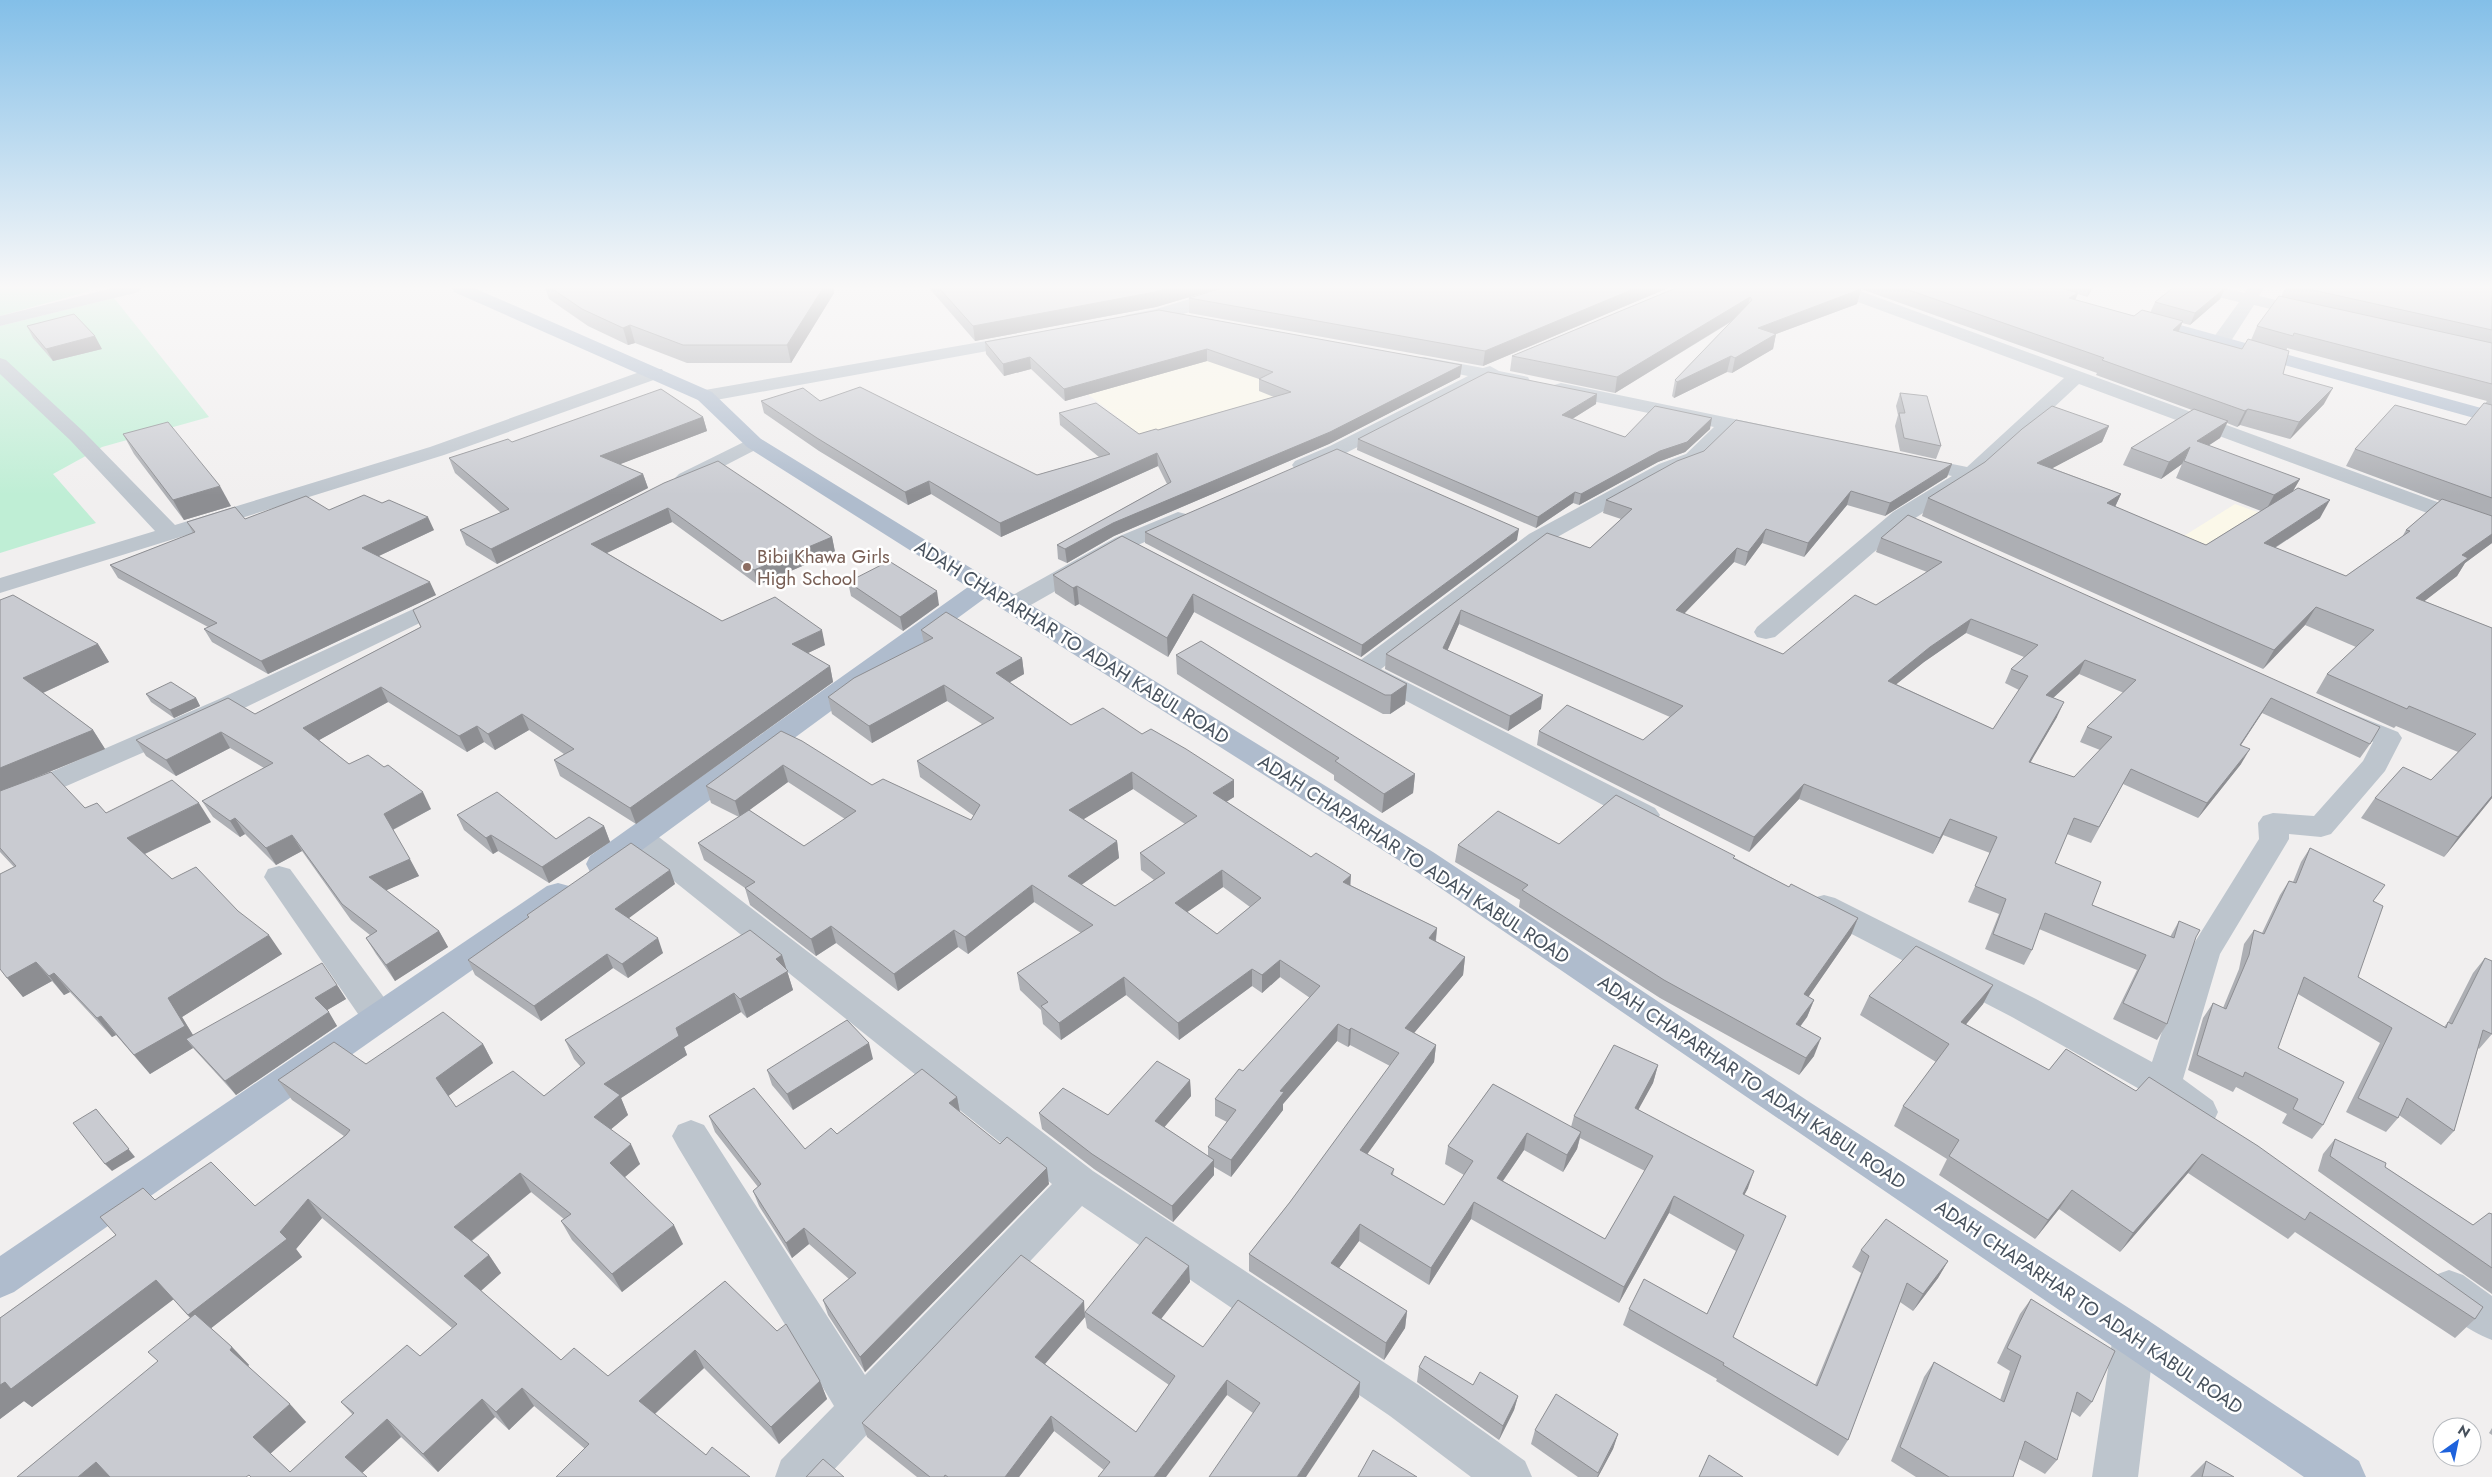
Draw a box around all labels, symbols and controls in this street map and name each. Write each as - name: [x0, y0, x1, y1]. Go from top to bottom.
- street label: ADAH CHAPARHAR TO ADAH KABUL ROAD: [909, 533, 1235, 751]
- place label: Bibi Khawa Girls High School: [757, 543, 890, 592]
- marker: Bibi Khawa Girls High School: [741, 561, 753, 573]
- street label: ADAH CHAPARHAR TO ADAH KABUL ROAD: [1253, 748, 1575, 970]
- street label: ADAH CHAPARHAR TO ADAH KABUL ROAD: [1593, 968, 1912, 1196]
- street label: ADAH CHAPARHAR TO ADAH KABUL ROAD: [1930, 1193, 2249, 1421]
- north arrow: [2432, 1417, 2482, 1467]
- text: N: [2454, 1420, 2474, 1443]

